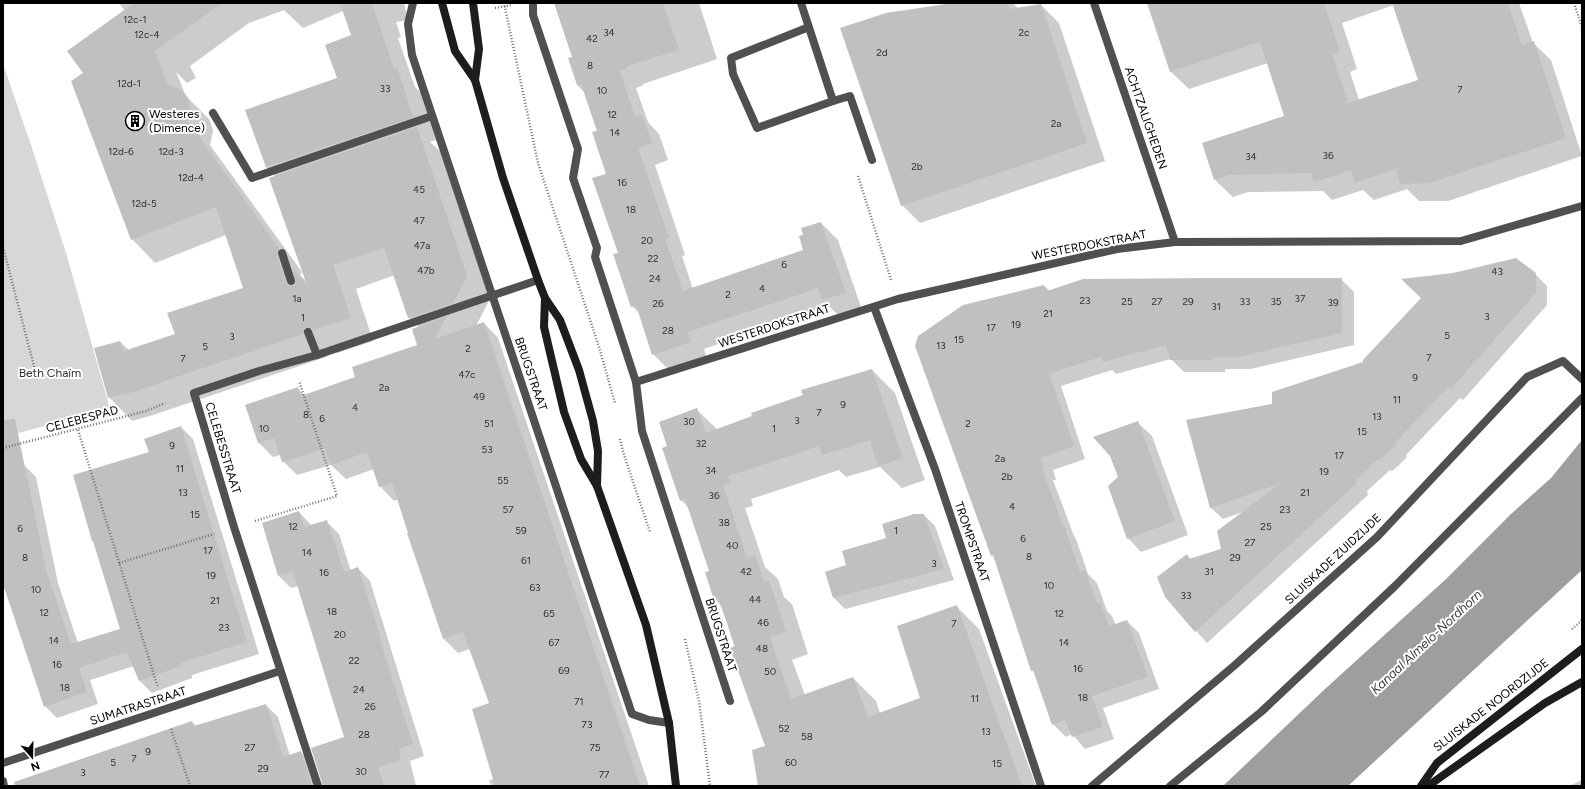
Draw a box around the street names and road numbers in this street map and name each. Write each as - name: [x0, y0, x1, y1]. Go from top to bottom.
- street label: ACHTZALIGHEDEN: [1122, 65, 1170, 171]
- street label: WESTERDOKSTRAAT: [1031, 227, 1148, 263]
- street label: WESTERDOKSTRAAT: [717, 301, 832, 351]
- street label: BRUGSTRAAT: [512, 335, 550, 413]
- street label: CELEBESSTRAAT: [202, 400, 244, 496]
- street label: CELEBESPAD: [44, 403, 120, 435]
- street label: TROMPSTRAAT: [952, 500, 993, 585]
- street label: SLUISKADE ZUIDZIJDE: [1282, 511, 1384, 607]
- street label: BRUGSTRAAT: [702, 596, 740, 674]
- street label: SLUISKADE NOORDZIJDE: [1430, 656, 1552, 754]
- street label: SUMATRASTRAAT: [88, 684, 188, 728]

